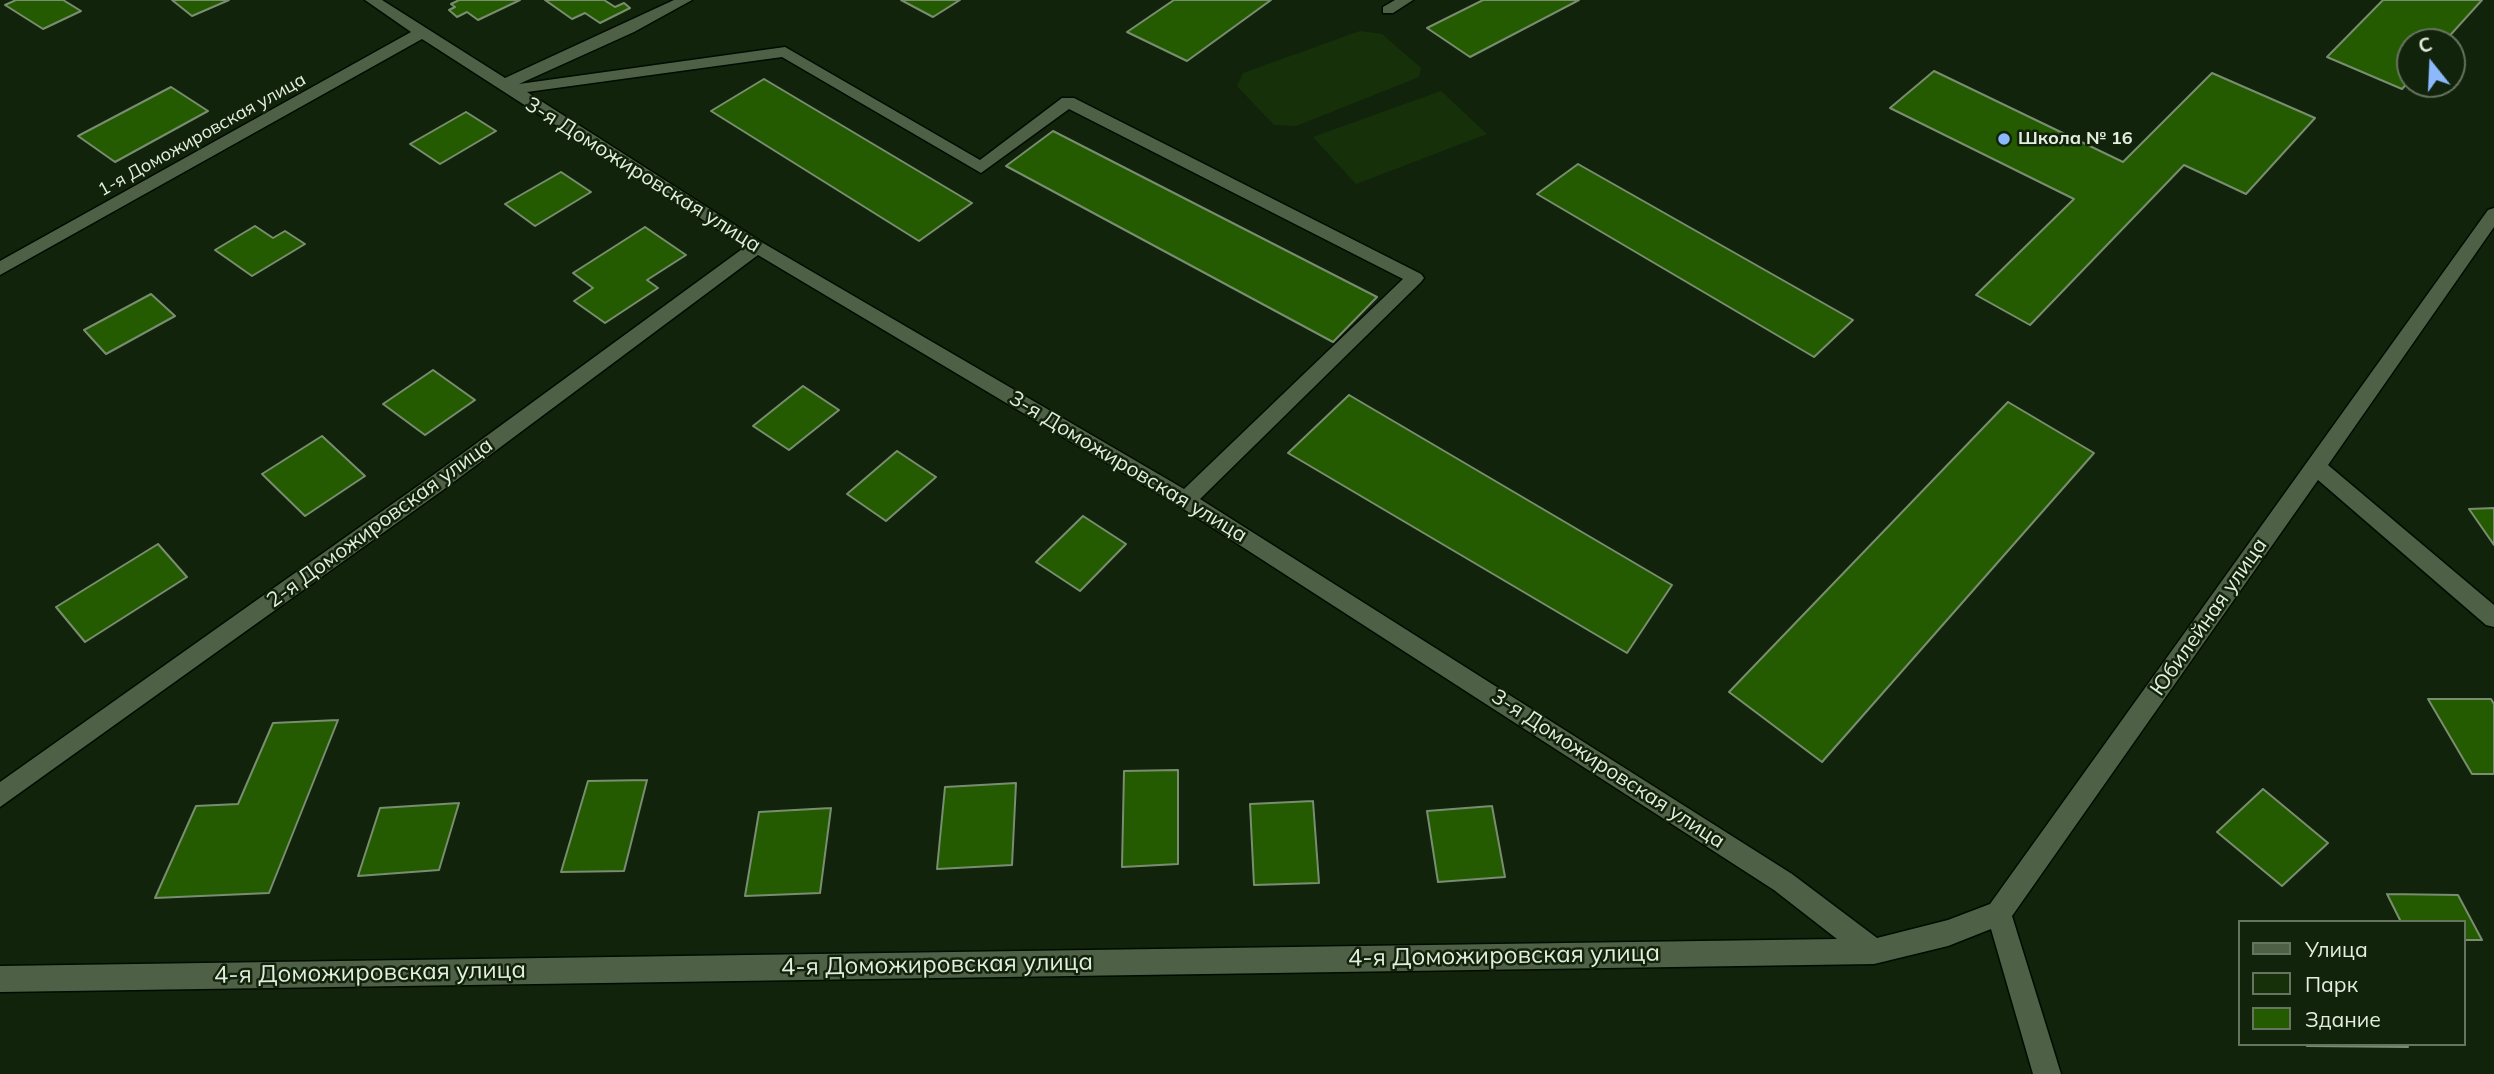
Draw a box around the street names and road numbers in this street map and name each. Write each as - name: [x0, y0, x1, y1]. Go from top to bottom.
- street label: 1-я Доможировская улица: [94, 69, 310, 201]
- street label: 3-я Доможировская улица: [521, 92, 765, 258]
- street label: 3-я Доможировская улица: [1004, 386, 1252, 548]
- street label: 2-я Доможировская улица: [262, 433, 498, 613]
- street label: Юбилейная улица: [2145, 533, 2273, 701]
- street label: 3-я Доможировская улица: [1487, 684, 1729, 854]
- street label: 4-я Доможировская улица: [1348, 939, 1660, 973]
- street label: 4-я Доможировская улица: [781, 948, 1093, 982]
- street label: 4-я Доможировская улица: [214, 956, 526, 990]

